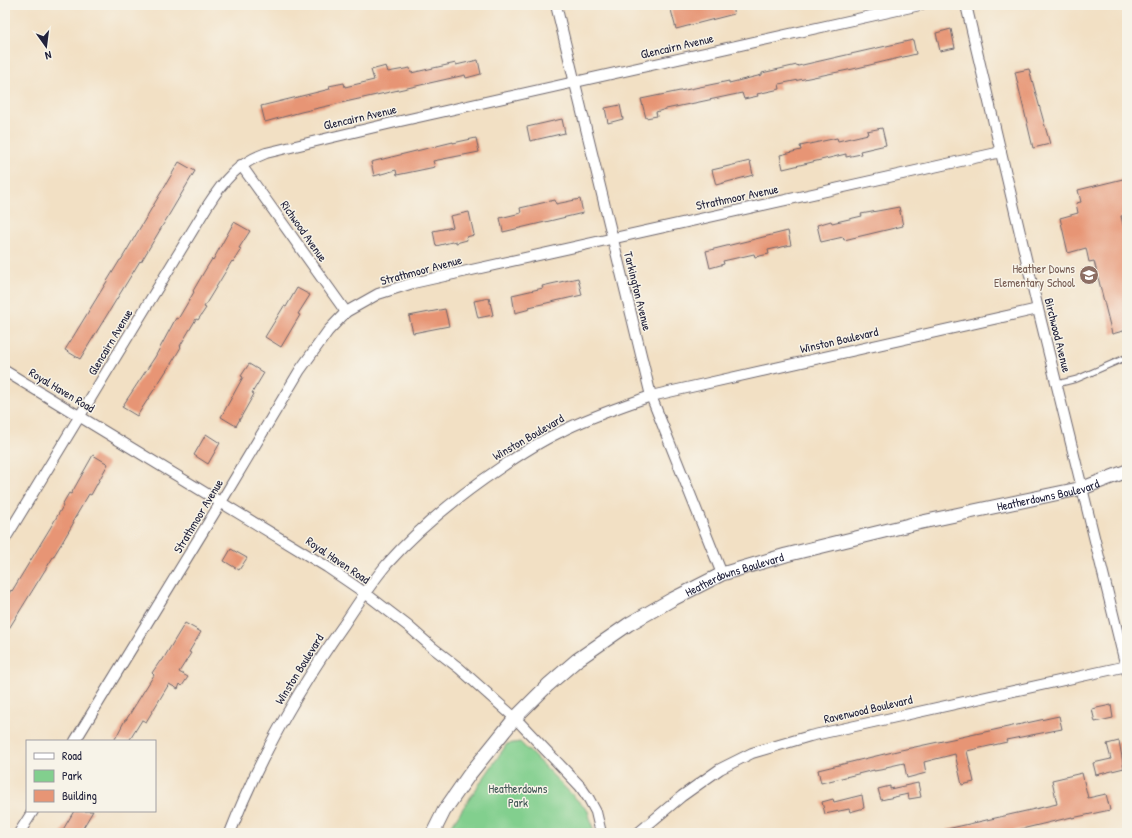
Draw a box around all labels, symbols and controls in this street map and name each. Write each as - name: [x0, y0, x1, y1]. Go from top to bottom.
- north arrow: [26, 26, 66, 66]
- street label: Glencairn Avenue: [639, 29, 715, 63]
- text: N: [44, 48, 53, 63]
- street label: Glencairn Avenue: [322, 100, 398, 134]
- street label: Strathmoor Avenue: [694, 180, 780, 214]
- street label: Richwood Avenue: [277, 197, 331, 265]
- street label: Tarkington Avenue: [620, 250, 656, 333]
- street label: Strathmoor Avenue: [378, 251, 464, 289]
- place label: Heather Downs Elementary School: [994, 260, 1076, 291]
- school or university icon: Heather Downs Elementary School: [1078, 264, 1100, 286]
- street label: Birchwood Avenue: [1041, 296, 1076, 374]
- street label: Glencairn Avenue: [84, 306, 137, 378]
- street label: Winston Boulevard: [798, 323, 880, 357]
- street label: Royal Haven Road: [26, 364, 98, 416]
- street label: Winston Boulevard: [489, 410, 567, 464]
- street label: Heatherdowns Boulevard: [995, 474, 1102, 515]
- street label: Strathmoor Avenue: [169, 476, 227, 556]
- street label: Royal Haven Road: [303, 532, 374, 588]
- street label: Heatherdowns Boulevard: [682, 548, 786, 600]
- street label: Winston Boulevard: [271, 630, 328, 707]
- street label: Ravenwood Boulevard: [822, 690, 914, 727]
- legend: [26, 740, 156, 812]
- text: Road: [62, 747, 82, 764]
- text: Park: [62, 767, 82, 784]
- park label: Heatherdowns Park: [489, 780, 548, 811]
- text: Building: [62, 787, 97, 804]

